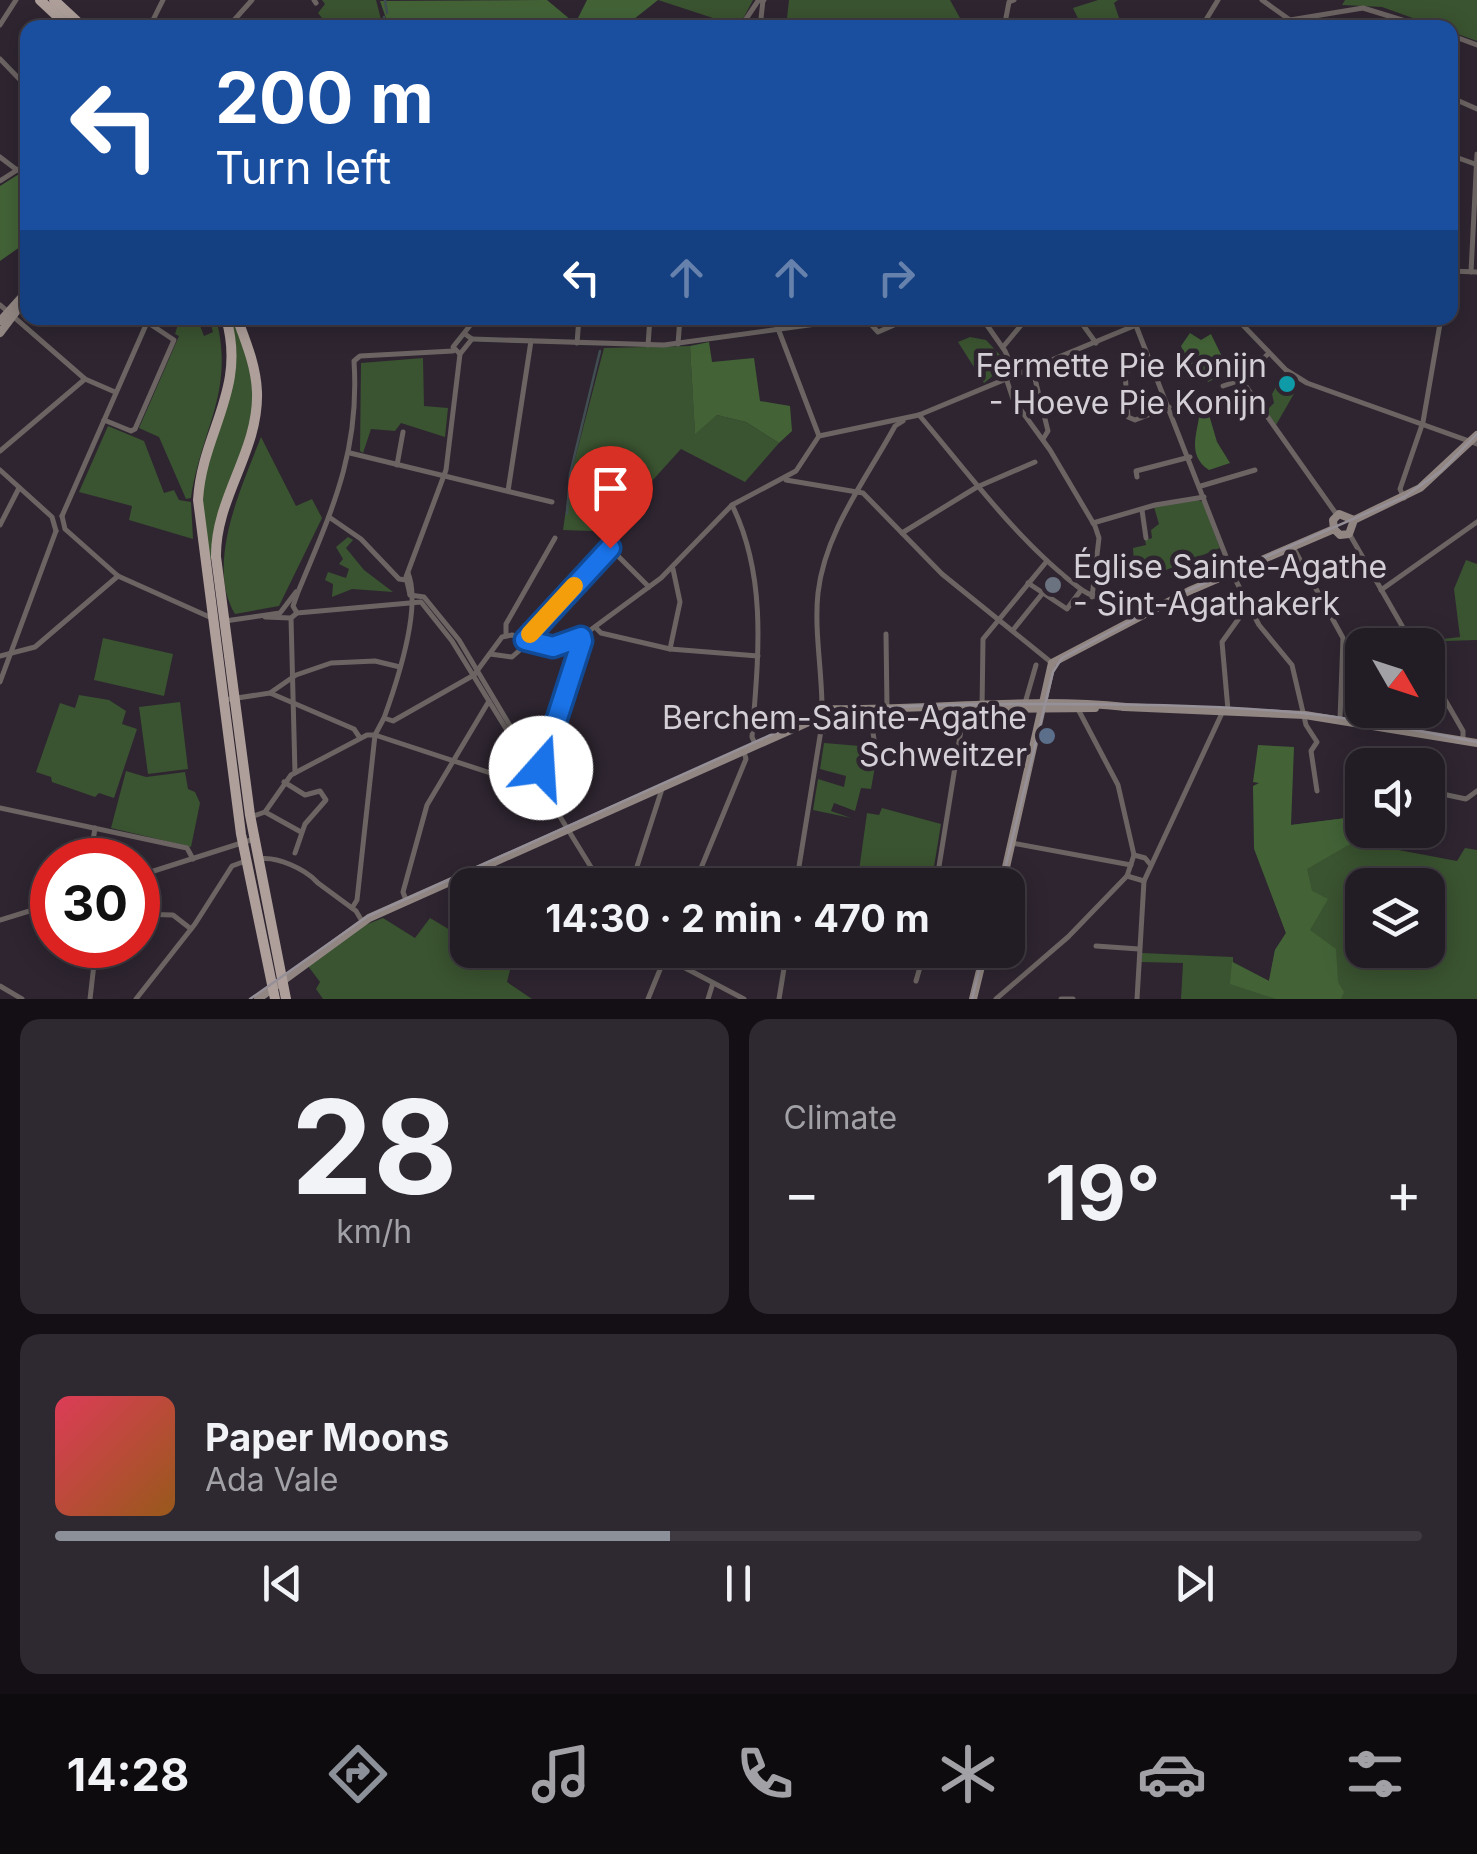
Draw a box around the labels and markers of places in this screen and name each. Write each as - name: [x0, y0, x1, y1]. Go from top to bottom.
- place label: Fermette Pie Konijn - Hoeve Pie Konijn: [975, 346, 1267, 422]
- marker: Fermette Pie Konijn - Hoeve Pie Konijn: [1276, 373, 1298, 395]
- pin: [568, 446, 653, 549]
- place label: Église Sainte-Agathe - Sint-Agathakerk: [1073, 547, 1387, 623]
- marker: Église Sainte-Agathe - Sint-Agathakerk: [1042, 574, 1064, 596]
- place label: Berchem-Sainte-Agathe Schweitzer: [662, 698, 1027, 774]
- marker: Berchem-Sainte-Agathe Schweitzer: [1036, 725, 1058, 747]

